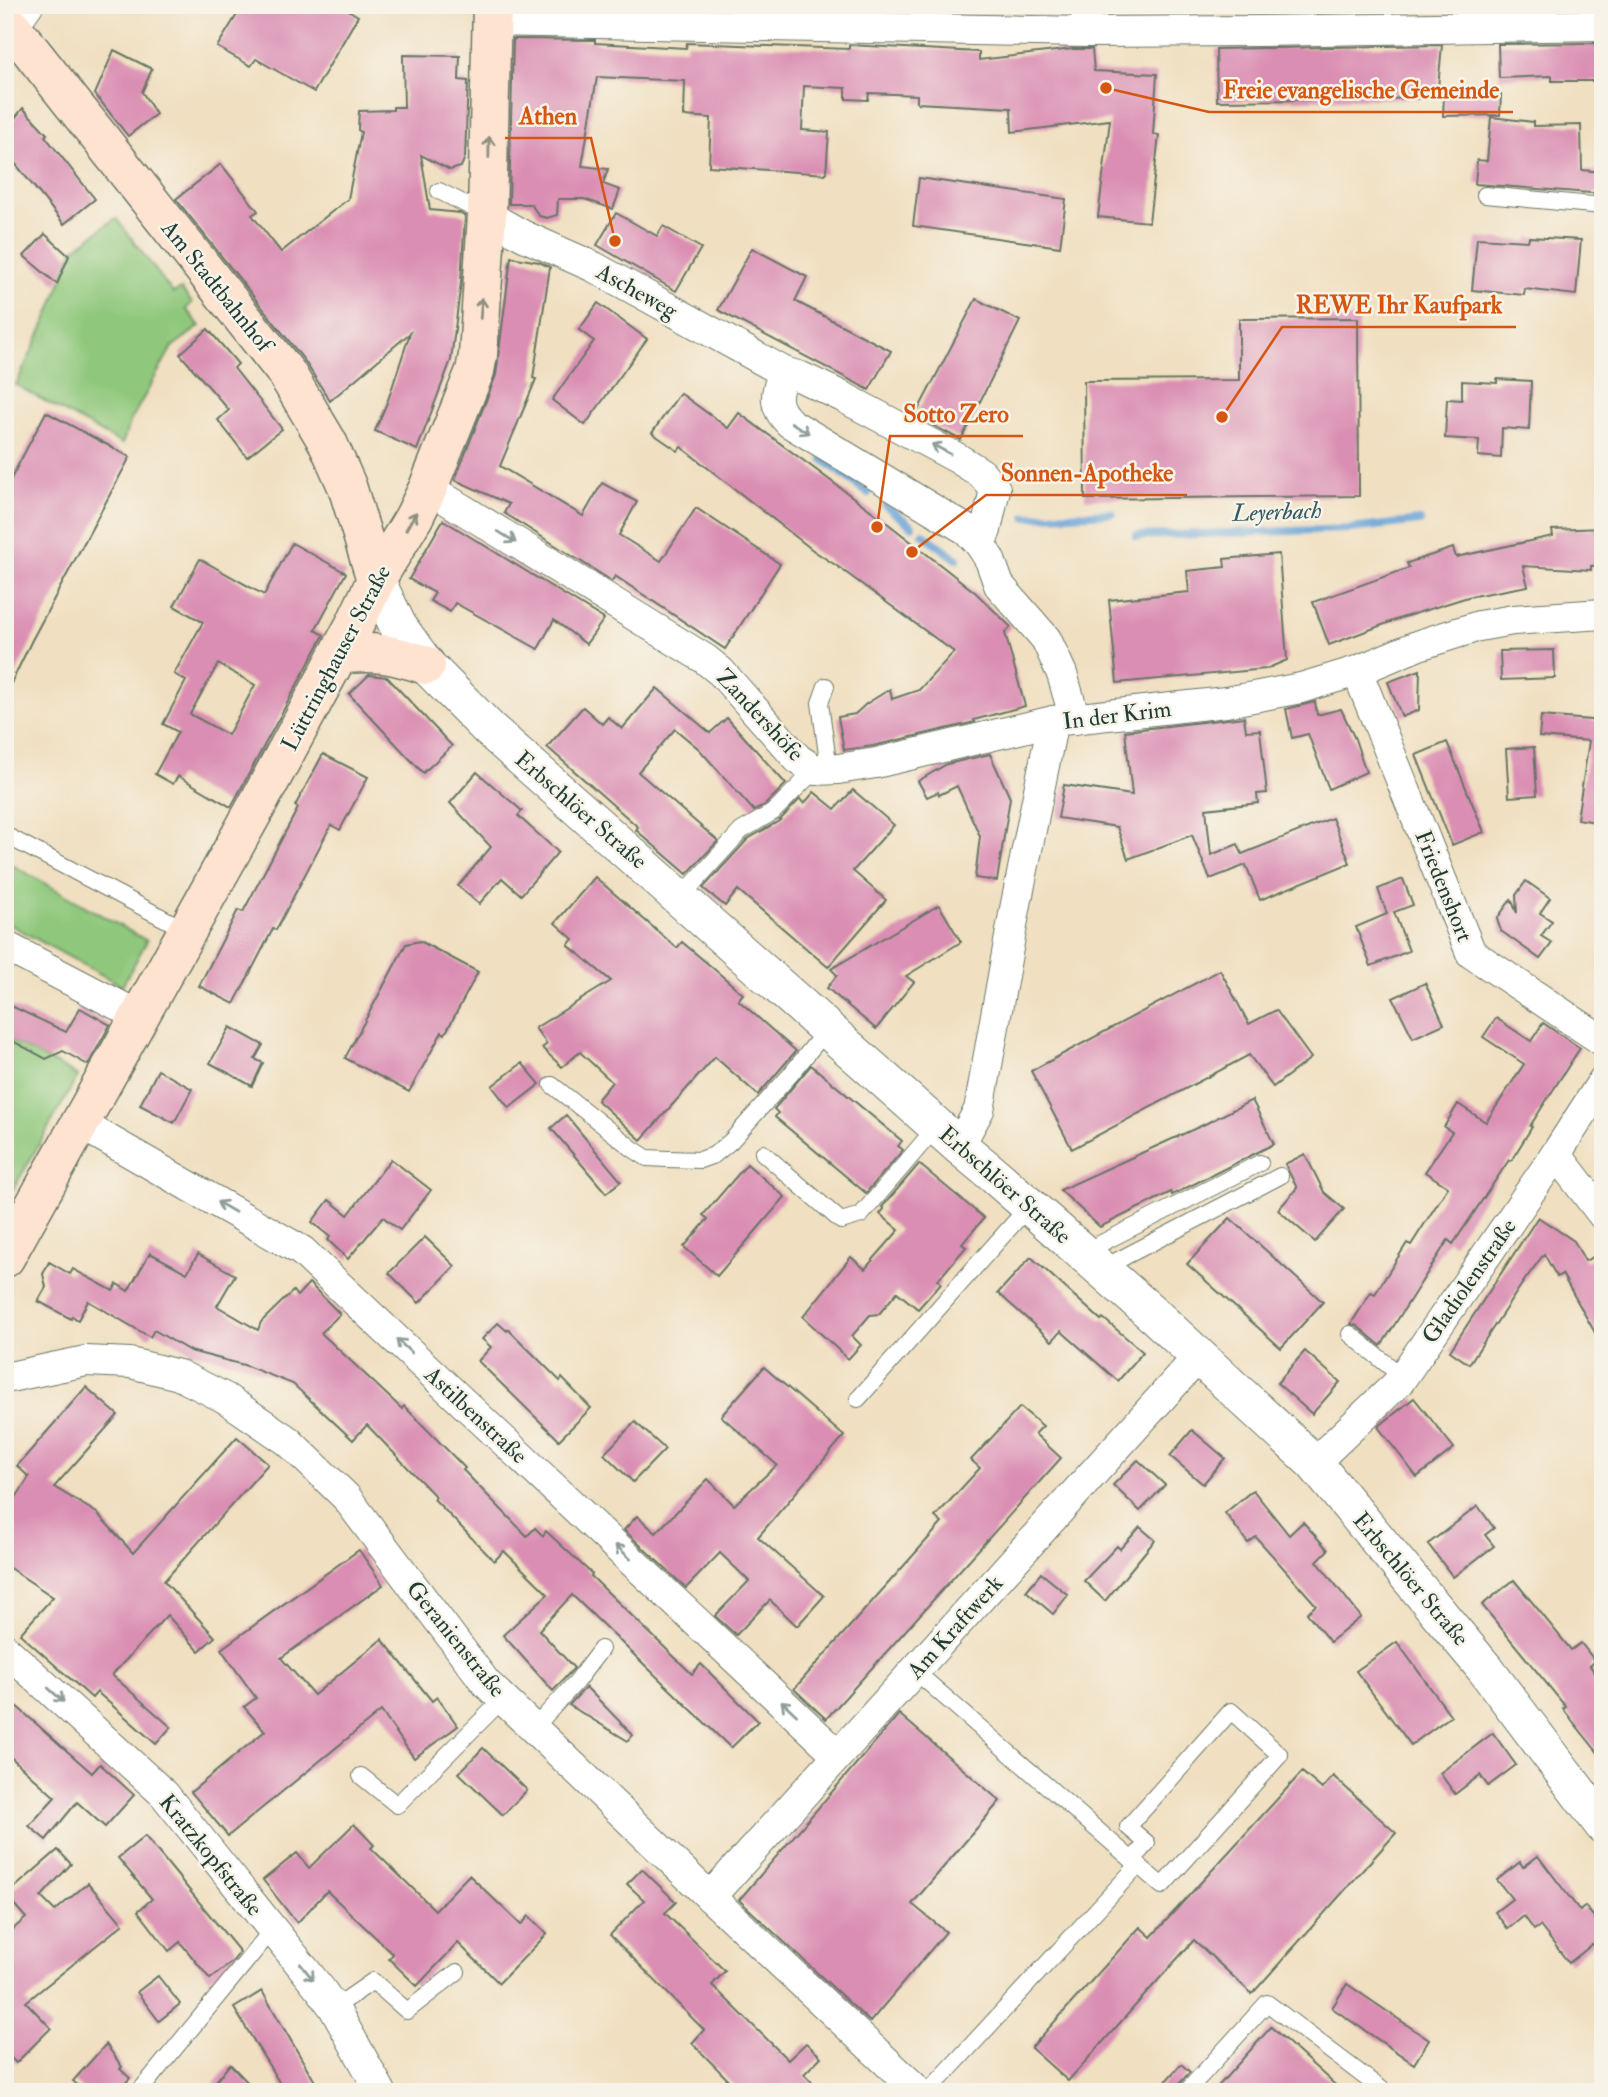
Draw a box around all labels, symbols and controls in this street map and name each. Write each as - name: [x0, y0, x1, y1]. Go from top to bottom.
- callout: Freie evangelische Gemeinde: [1209, 67, 1513, 112]
- text: Freie evangelische Gemeinde: [1223, 75, 1499, 106]
- callout: Athen: [505, 93, 591, 138]
- text: Athen: [518, 101, 578, 132]
- one-way arrow: [482, 136, 495, 159]
- street label: Am Stadtbahnhof: [154, 214, 281, 360]
- street label: Ascheweg: [590, 256, 683, 325]
- callout: REWE Ihr Kaufpark: [1282, 282, 1516, 327]
- text: REWE Ihr Kaufpark: [1296, 290, 1503, 321]
- one-way arrow: [475, 297, 488, 319]
- callout: Sotto Zero: [890, 391, 1023, 436]
- text: Sotto Zero: [903, 399, 1009, 430]
- one-way arrow: [789, 422, 809, 436]
- one-way arrow: [931, 441, 951, 455]
- callout: Sonnen-Apotheke: [986, 450, 1187, 495]
- text: Sonnen-Apotheke: [1001, 458, 1173, 489]
- water label: Leyerbach: [1231, 495, 1323, 529]
- one-way arrow: [404, 512, 418, 532]
- one-way arrow: [496, 530, 516, 544]
- street label: Lüttringhauser Straße: [275, 560, 397, 756]
- street label: Zandershöfe: [710, 663, 810, 768]
- street label: In der Krim: [1061, 694, 1173, 736]
- street label: Erbschlöer Straße: [509, 745, 653, 876]
- street label: Friedenshort: [1408, 826, 1480, 946]
- street label: Erbschlöer Straße: [933, 1120, 1077, 1251]
- one-way arrow: [216, 1200, 236, 1214]
- street label: Gladiolenstraße: [1415, 1213, 1523, 1349]
- one-way arrow: [395, 1338, 412, 1355]
- street label: Astilbenstraße: [418, 1359, 534, 1470]
- street label: Erbschlöer Straße: [1347, 1506, 1476, 1652]
- one-way arrow: [615, 1544, 632, 1561]
- street label: Am Kraftwerk: [900, 1569, 1009, 1686]
- street label: Geranienstraße: [400, 1575, 512, 1703]
- one-way arrow: [47, 1687, 64, 1704]
- one-way arrow: [781, 1700, 798, 1717]
- street label: Kratzkopfstraße: [152, 1788, 269, 1923]
- one-way arrow: [298, 1963, 314, 1981]

